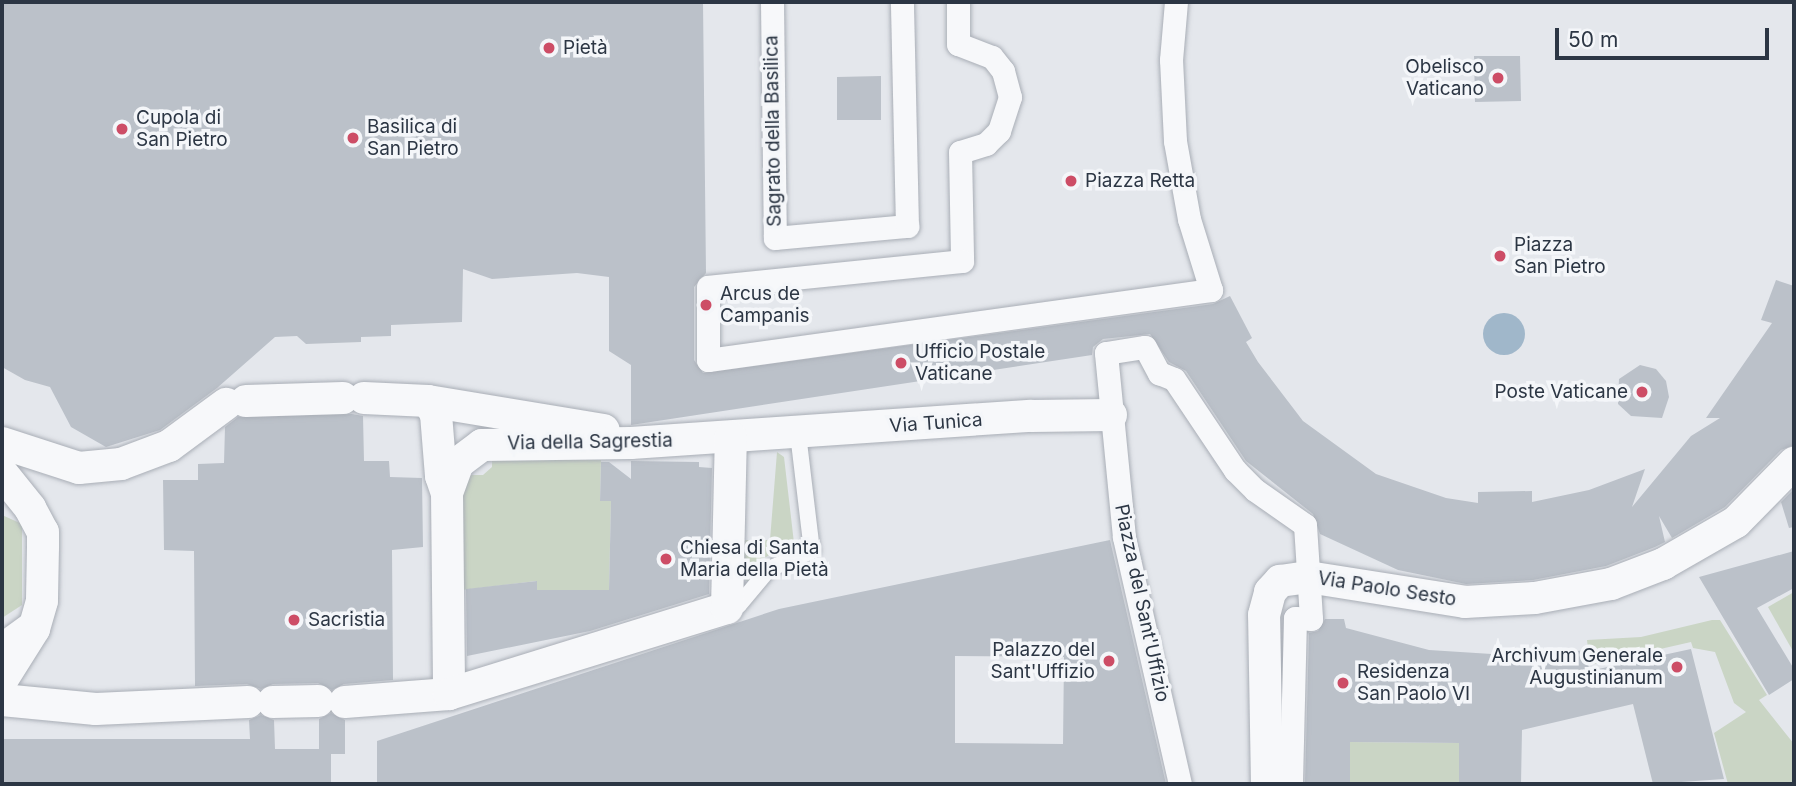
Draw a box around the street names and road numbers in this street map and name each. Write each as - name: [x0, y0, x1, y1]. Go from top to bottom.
- street label: Sagrato della Basilica: [760, 35, 786, 227]
- street label: Via Tunica: [889, 408, 983, 438]
- street label: Via della Sagrestia: [507, 429, 673, 455]
- street label: Piazza del Sant'Uffizio: [1110, 502, 1174, 704]
- street label: Via Paolo Sesto: [1316, 567, 1458, 611]

